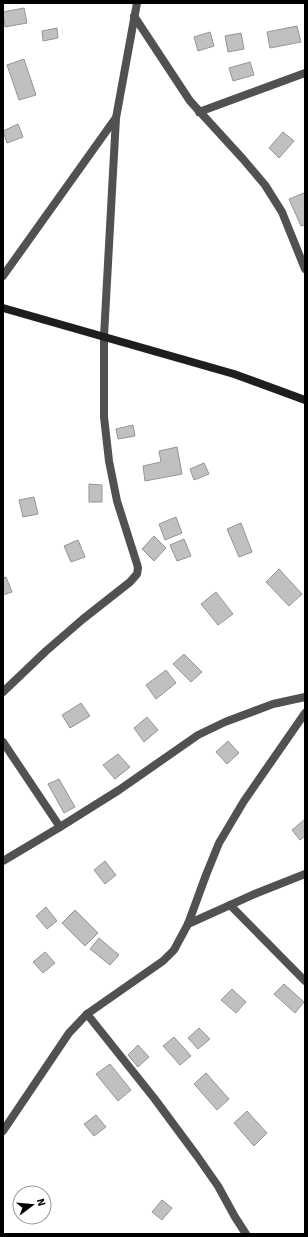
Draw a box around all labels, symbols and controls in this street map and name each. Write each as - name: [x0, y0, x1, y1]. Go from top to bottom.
- north arrow: [12, 1185, 52, 1225]
- text: N: [33, 1197, 49, 1208]

